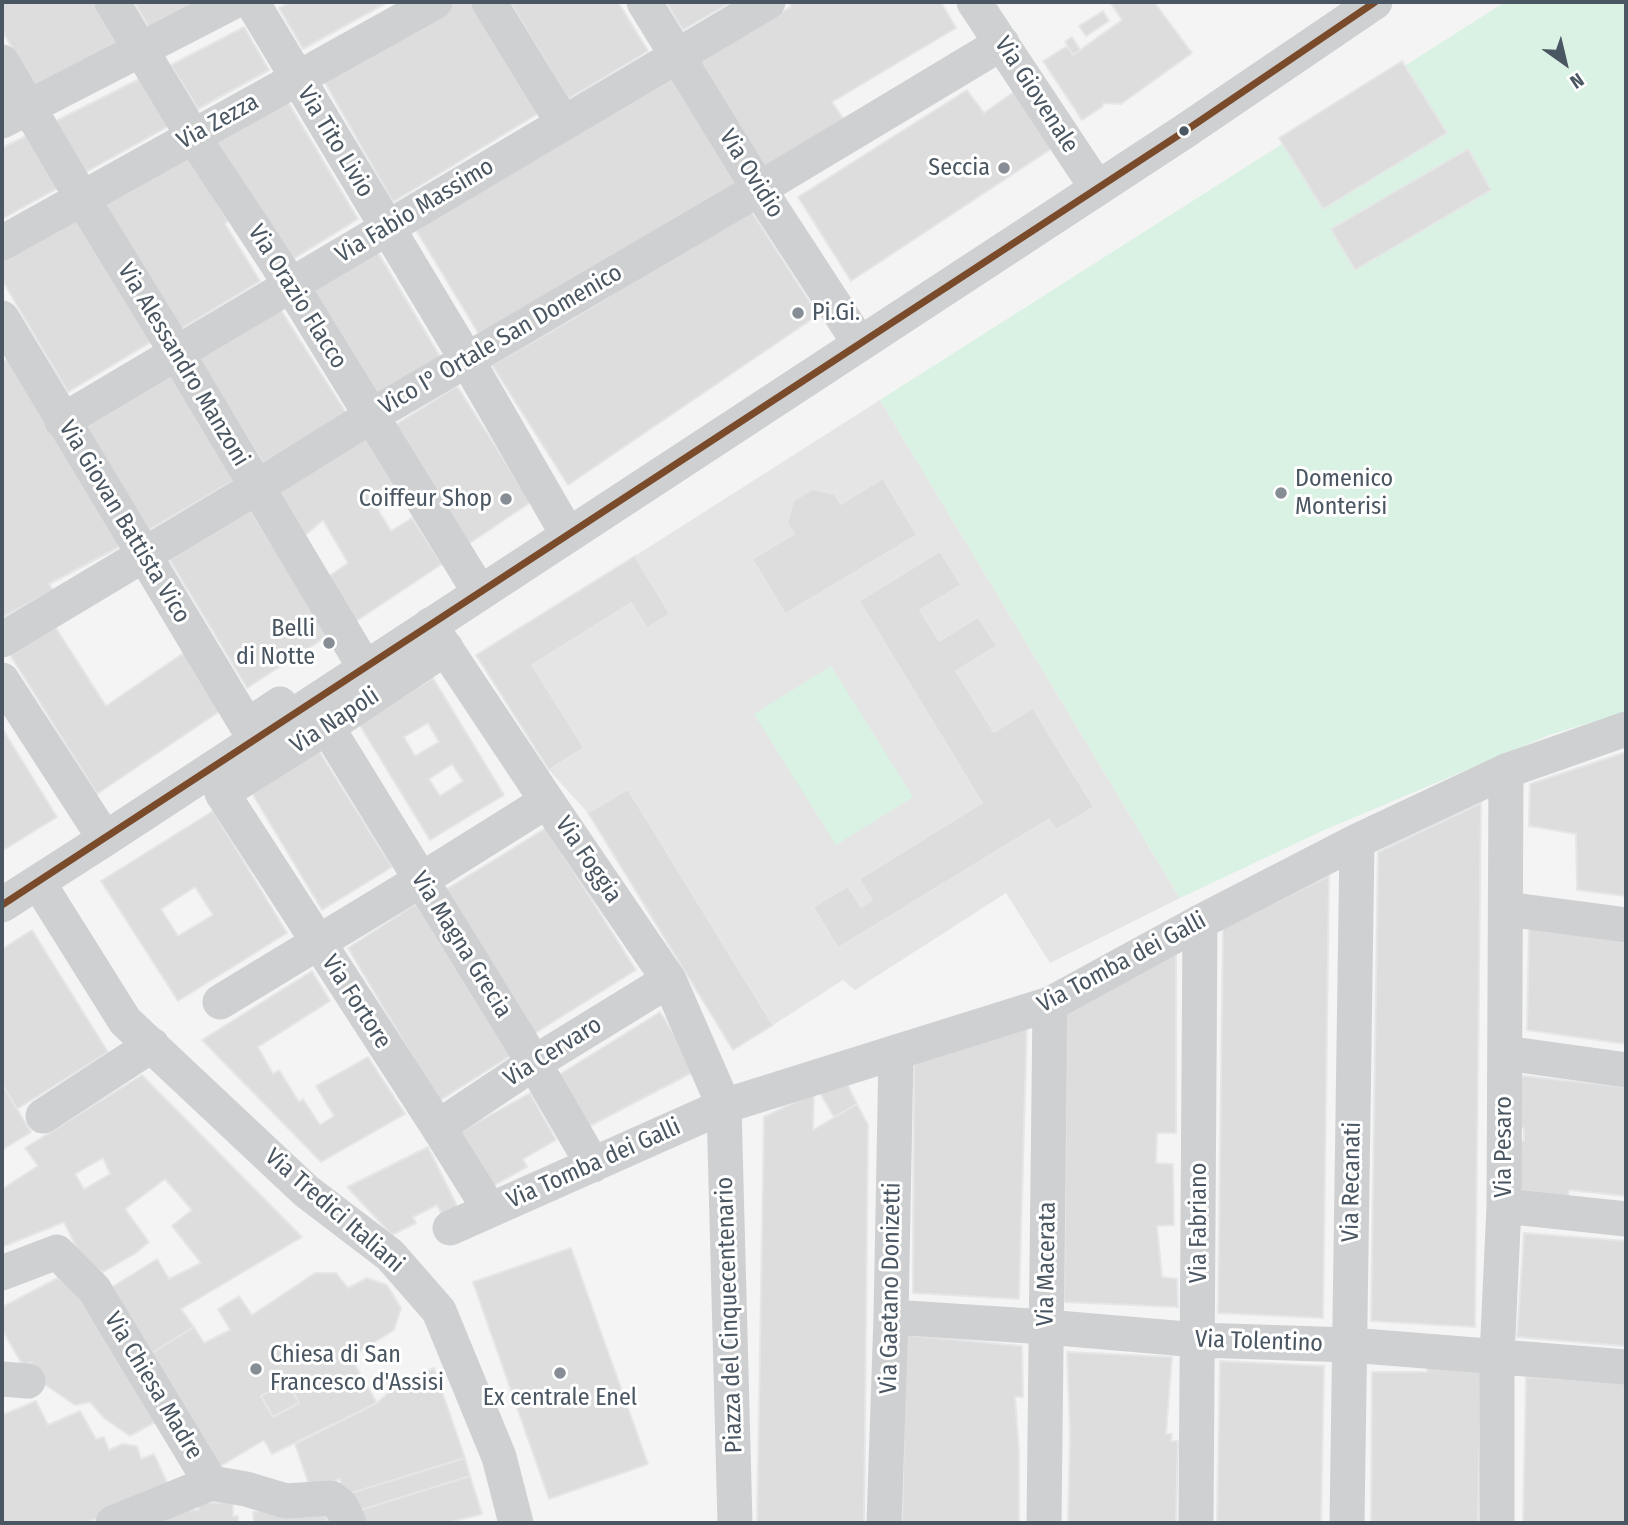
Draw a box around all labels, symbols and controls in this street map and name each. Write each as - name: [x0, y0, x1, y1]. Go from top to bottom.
- north arrow: [1530, 28, 1600, 98]
- street label: Via Giovenale: [988, 32, 1084, 158]
- text: N: [1566, 68, 1588, 94]
- street label: Via Tito Livio: [291, 81, 379, 203]
- street label: Via Zezza: [172, 88, 264, 156]
- street label: Via Ovidio: [713, 124, 789, 224]
- unlabelled marker: [1177, 124, 1191, 138]
- street label: Via Fabio Massimo: [331, 152, 499, 270]
- place label: Seccia: [928, 154, 990, 182]
- marker: Seccia: [996, 160, 1012, 176]
- street label: Via Orazio Flacco: [241, 220, 353, 374]
- street label: Via Alessandro Manzoni: [111, 258, 255, 472]
- street label: Vico I° Ortale San Domenico: [374, 259, 628, 421]
- place label: Pi.Gi.: [812, 299, 860, 327]
- marker: Pi.Gi.: [790, 305, 806, 321]
- street label: Via Giovan Battista Vico: [52, 416, 196, 628]
- place label: Domenico Monterisi: [1295, 465, 1393, 521]
- place label: Coiffeur Shop: [359, 485, 492, 513]
- marker: Domenico Monterisi: [1273, 485, 1289, 501]
- marker: Coiffeur Shop: [498, 491, 514, 507]
- place label: Belli di Notte: [236, 615, 315, 671]
- marker: Belli di Notte: [321, 635, 337, 651]
- street label: Via Napoli: [285, 682, 385, 760]
- street label: Via Foggia: [549, 811, 627, 909]
- street label: Via Magna Grecia: [405, 867, 517, 1023]
- street label: Via Tomba dei Galli: [1033, 906, 1211, 1020]
- street label: Via Fortore: [315, 950, 397, 1054]
- street label: Via Cervaro: [499, 1011, 607, 1093]
- street label: Via Pesaro: [1490, 1096, 1518, 1198]
- street label: Via Tomba dei Galli: [503, 1113, 685, 1215]
- street label: Via Recanati: [1337, 1122, 1367, 1242]
- street label: Via Tredici Italiani: [259, 1143, 409, 1279]
- street label: Via Fabriano: [1185, 1163, 1213, 1283]
- street label: Piazza del Cinquecentenario: [711, 1176, 749, 1454]
- street label: Via Gaetano Donizetti: [875, 1182, 907, 1394]
- street label: Via Macerata: [1032, 1201, 1062, 1327]
- street label: Via Chiesa Madre: [98, 1307, 208, 1465]
- street label: Via Tolentino: [1195, 1325, 1323, 1359]
- place label: Chiesa di San Francesco d'Assisi: [270, 1341, 444, 1397]
- marker: Chiesa di San Francesco d'Assisi: [248, 1361, 264, 1377]
- marker: Ex centrale Enel: [552, 1365, 568, 1381]
- place label: Ex centrale Enel: [483, 1384, 637, 1412]

